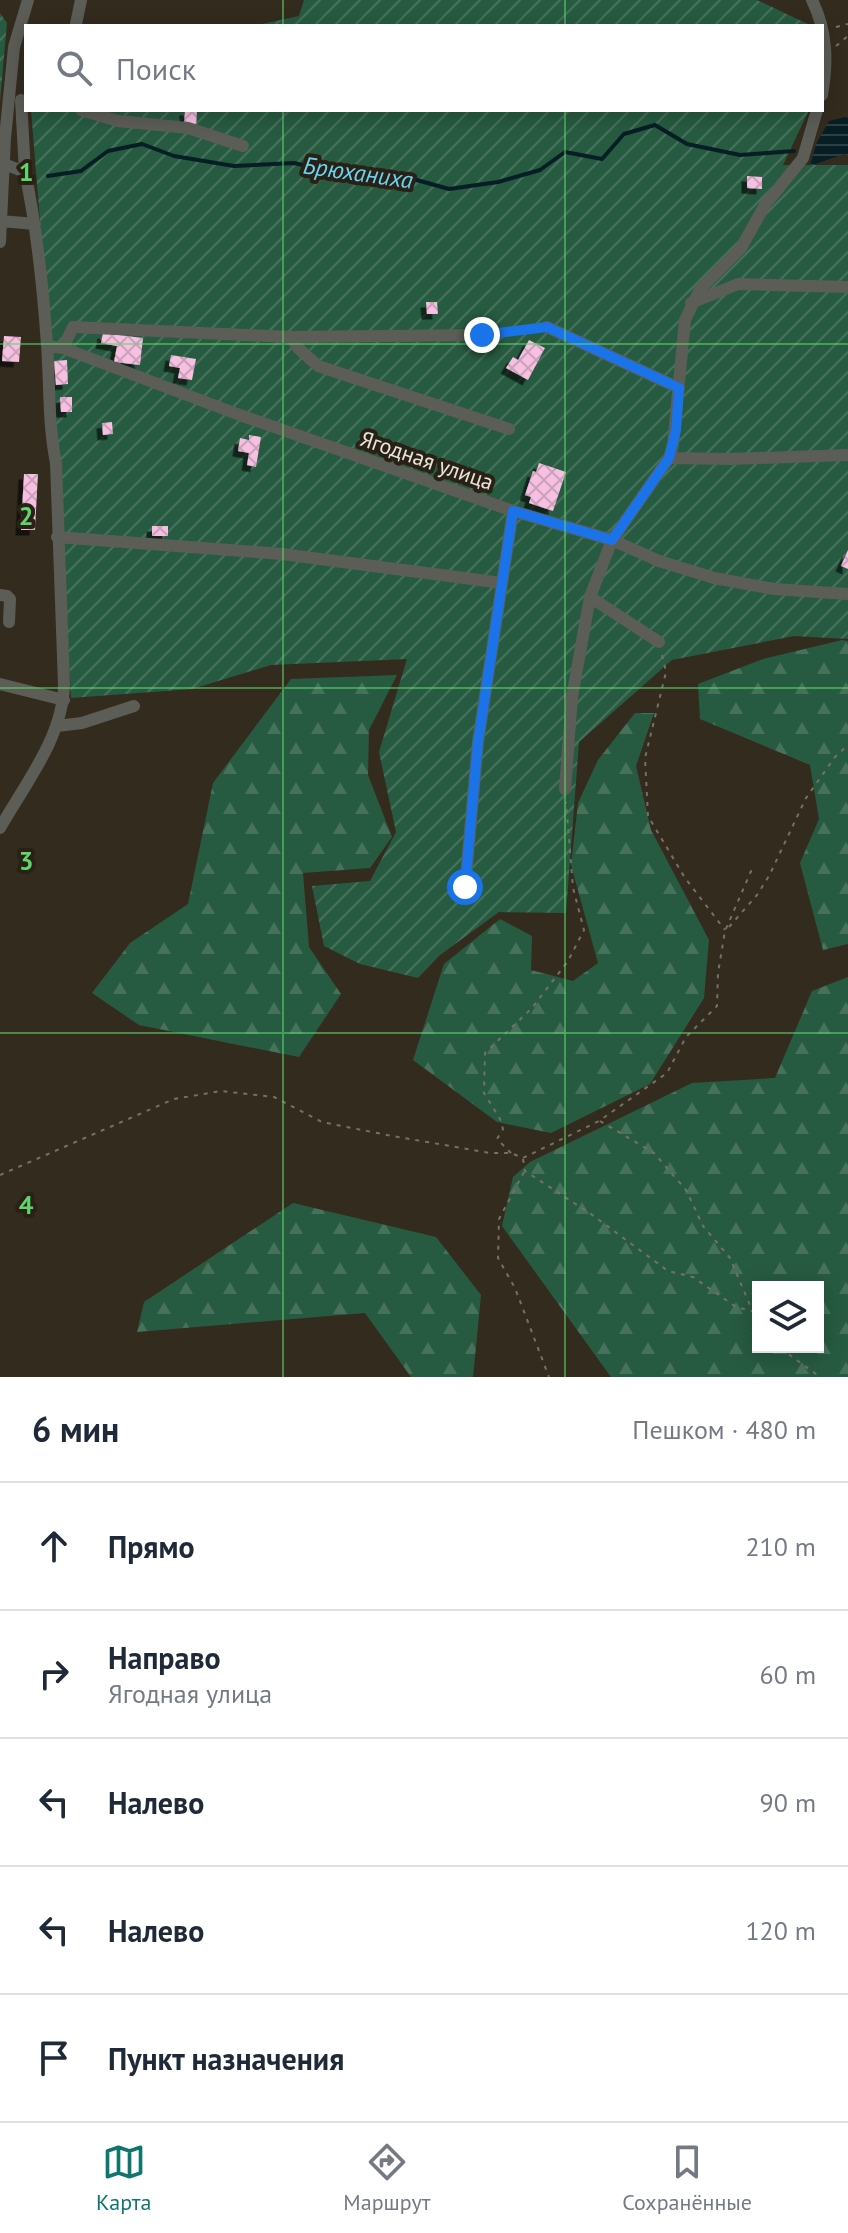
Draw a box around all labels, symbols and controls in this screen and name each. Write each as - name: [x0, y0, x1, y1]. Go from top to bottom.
- search box: [24, 24, 824, 112]
- icon: search: [52, 46, 96, 90]
- text: Поиск: [116, 49, 196, 88]
- water label: Брюханиха: [301, 149, 415, 196]
- text: 1: [19, 155, 33, 188]
- route end: [464, 317, 500, 353]
- street label: Ягодная улица: [357, 424, 497, 496]
- text: 2: [19, 499, 33, 532]
- text: 3: [19, 844, 33, 877]
- route start: [447, 869, 483, 905]
- text: 4: [19, 1188, 34, 1221]
- map controls: [752, 1281, 824, 1353]
- button: layers: [752, 1281, 824, 1353]
- text: 6 мин: [32, 1407, 119, 1451]
- text: Пешком · 480 m: [632, 1413, 816, 1446]
- icon: ahead: [32, 1524, 76, 1568]
- text: Прямо: [108, 1527, 195, 1566]
- text: 210 m: [745, 1530, 816, 1563]
- text: Направо: [108, 1638, 221, 1677]
- icon: right: [32, 1652, 76, 1696]
- text: 60 m: [760, 1658, 816, 1691]
- text: Ягодная улица: [108, 1677, 272, 1710]
- icon: left: [32, 1780, 76, 1824]
- text: Налево: [108, 1783, 204, 1822]
- text: 90 m: [760, 1786, 816, 1819]
- icon: left: [32, 1908, 76, 1952]
- text: Налево: [108, 1911, 204, 1950]
- text: 120 m: [745, 1914, 816, 1947]
- icon: arrive: [32, 2036, 76, 2080]
- text: Пункт назначения: [108, 2039, 344, 2078]
- tab: Карта: [96, 2140, 151, 2216]
- tab: Маршрут: [343, 2140, 430, 2216]
- tab: Сохранённые: [622, 2140, 752, 2216]

